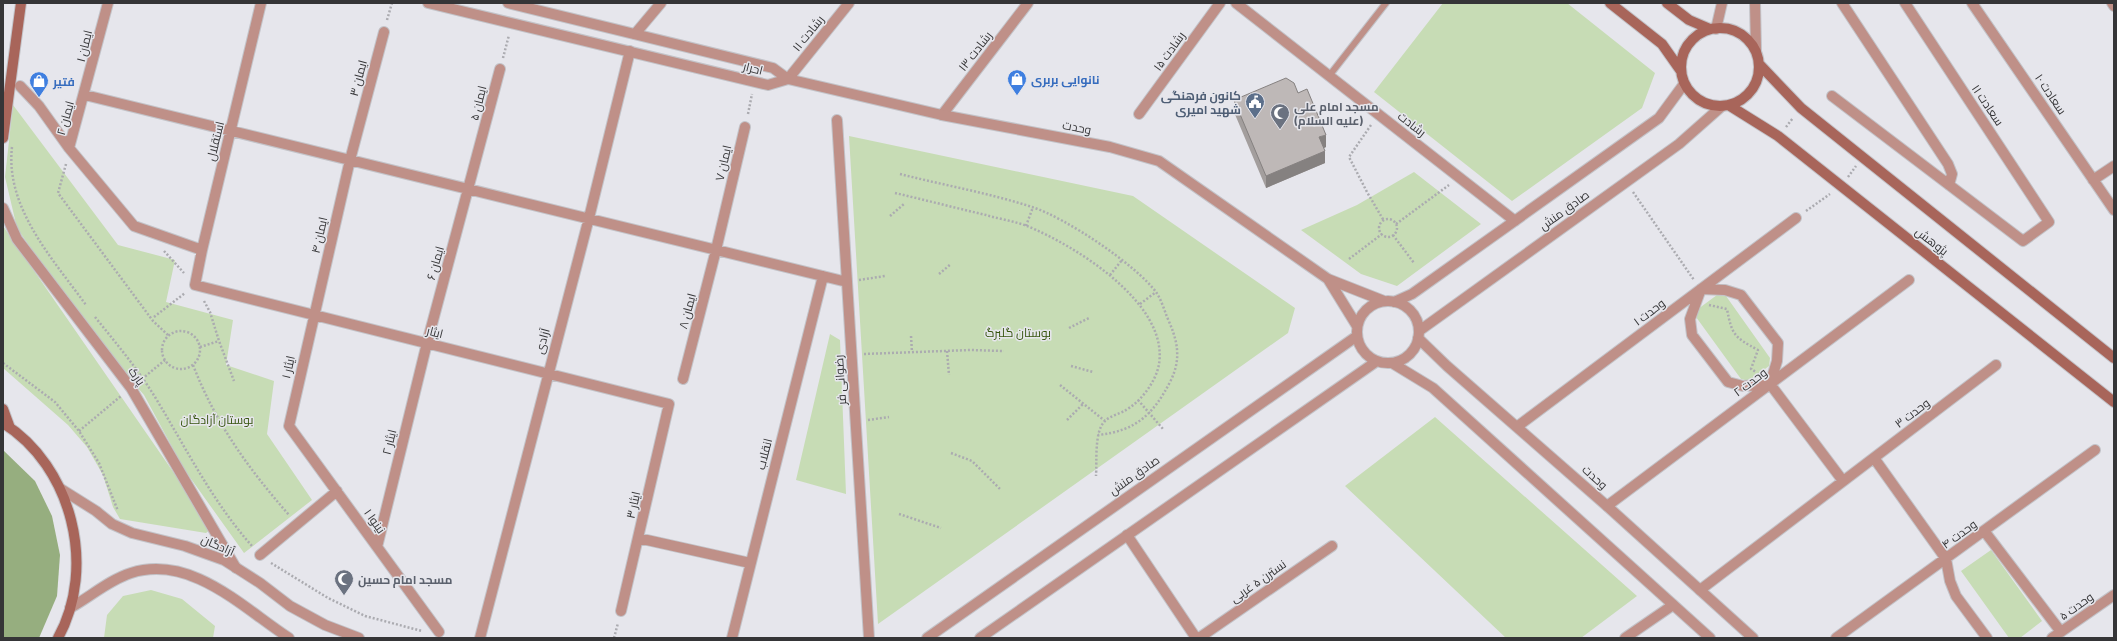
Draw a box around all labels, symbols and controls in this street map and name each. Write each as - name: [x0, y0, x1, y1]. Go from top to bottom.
- street label: رشادت ۱۱: [787, 11, 829, 55]
- street label: رشادت ۱۳: [953, 27, 997, 75]
- street label: رشادت ۱۵: [1148, 27, 1190, 75]
- street label: ایمان ۱: [71, 28, 97, 64]
- street label: احرار: [740, 56, 765, 80]
- street label: ایمان ۳: [344, 58, 372, 98]
- shop icon: نانوایی بربری: [1006, 68, 1028, 96]
- shop icon: فتیر: [28, 70, 50, 98]
- place label: نانوایی بربری: [1031, 70, 1100, 89]
- street label: سعادت ۱۰: [2030, 70, 2072, 118]
- place label: فتیر: [52, 72, 75, 91]
- street label: سعادت ۱۱: [1967, 80, 2009, 130]
- street label: ایمان ۵: [465, 84, 491, 122]
- place label: کانون فرهنگی شهید امیری: [1161, 86, 1241, 119]
- public building icon: کانون فرهنگی شهید امیری: [1244, 91, 1266, 119]
- place label: مسجد امام علی (علیه السلام): [1294, 97, 1379, 130]
- street label: ایمان ۲: [51, 99, 79, 137]
- mosque icon: مسجد امام علی (علیه السلام): [1269, 102, 1291, 130]
- street label: رشادت: [1394, 107, 1430, 141]
- street label: وحدت: [1061, 115, 1093, 139]
- street label: استقلال: [201, 119, 229, 163]
- street label: ایمان ۷: [710, 143, 736, 183]
- street label: صادق منش: [1535, 185, 1593, 235]
- street label: ایمان ۴: [306, 215, 332, 255]
- street label: پژوهش: [1911, 222, 1953, 261]
- street label: ایمان ۶: [421, 244, 449, 282]
- street label: ایمان ۸: [673, 291, 701, 331]
- street label: وحدت ۱: [1629, 294, 1669, 330]
- street label: ایثار: [424, 321, 445, 343]
- park label: بوستان گلبرگ: [985, 323, 1051, 342]
- street label: آزادی: [529, 325, 555, 356]
- street label: ایثار ۱: [276, 354, 300, 380]
- street label: رضوانی فر: [829, 354, 851, 407]
- street label: پارک: [124, 363, 151, 390]
- street label: وحدت ۲: [1729, 363, 1771, 401]
- street label: وحدت ۳: [1890, 393, 1934, 433]
- park label: بوستان آزادگان: [181, 410, 253, 429]
- street label: ایثار ۲: [377, 427, 401, 457]
- street label: انقلاب: [751, 436, 777, 472]
- street label: صادق منش: [1105, 450, 1163, 500]
- street label: وحدت: [1578, 460, 1612, 494]
- street label: ایثار ۳: [621, 490, 645, 520]
- street label: نینوا ۱: [359, 505, 391, 537]
- street label: وحدت ۴: [1937, 515, 1981, 553]
- street label: آزادگان: [198, 529, 239, 561]
- street label: نسترن ۵ غربی: [1226, 555, 1290, 607]
- mosque icon: مسجد امام حسین: [333, 568, 355, 596]
- place label: مسجد امام حسین: [358, 570, 453, 589]
- street label: وحدت ۵: [2055, 587, 2097, 625]

